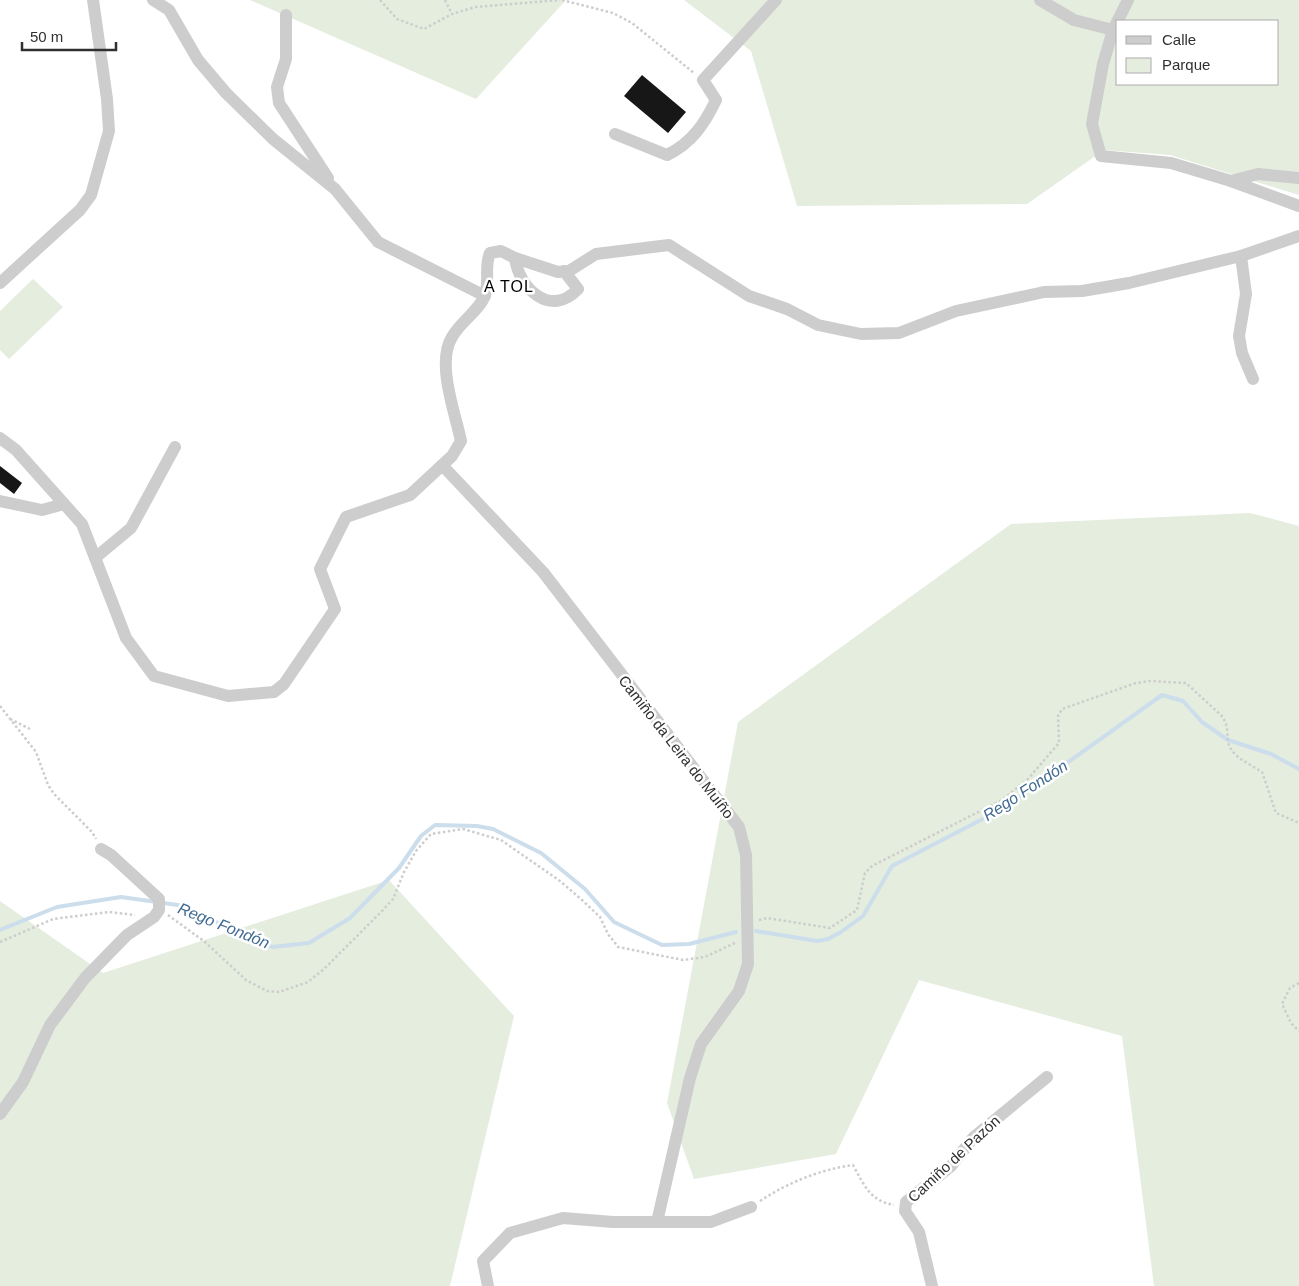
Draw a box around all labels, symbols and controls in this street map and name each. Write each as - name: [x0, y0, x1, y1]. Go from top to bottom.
- scale bar: [22, 20, 116, 52]
- legend: [1116, 20, 1279, 85]
- text: 50 m: [30, 28, 63, 45]
- text: Calle: [1162, 31, 1196, 48]
- text: Parque: [1162, 56, 1210, 73]
- district label: A TOL: [484, 278, 534, 295]
- street label: Camiño da Leira do Muíño: [615, 672, 738, 822]
- water label: Rego Fondón: [980, 757, 1071, 824]
- water label: Rego Fondón: [176, 899, 272, 952]
- street label: Camiño de Pazón: [904, 1112, 1003, 1206]

